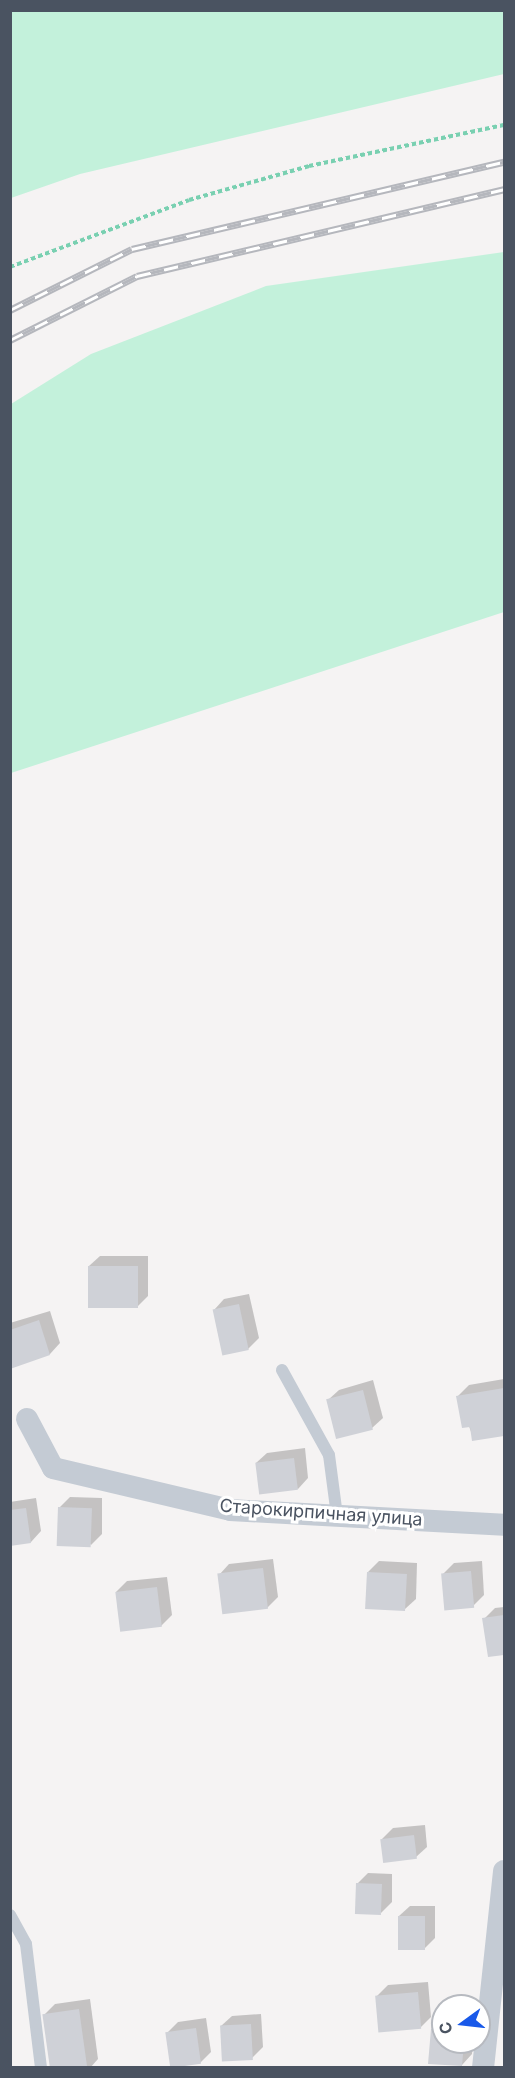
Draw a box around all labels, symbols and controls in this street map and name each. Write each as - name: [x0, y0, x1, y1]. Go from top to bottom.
- street label: Старокирпичная улица: [219, 1495, 423, 1531]
- north arrow: [431, 1994, 491, 2054]
- text: С: [434, 2020, 457, 2036]

